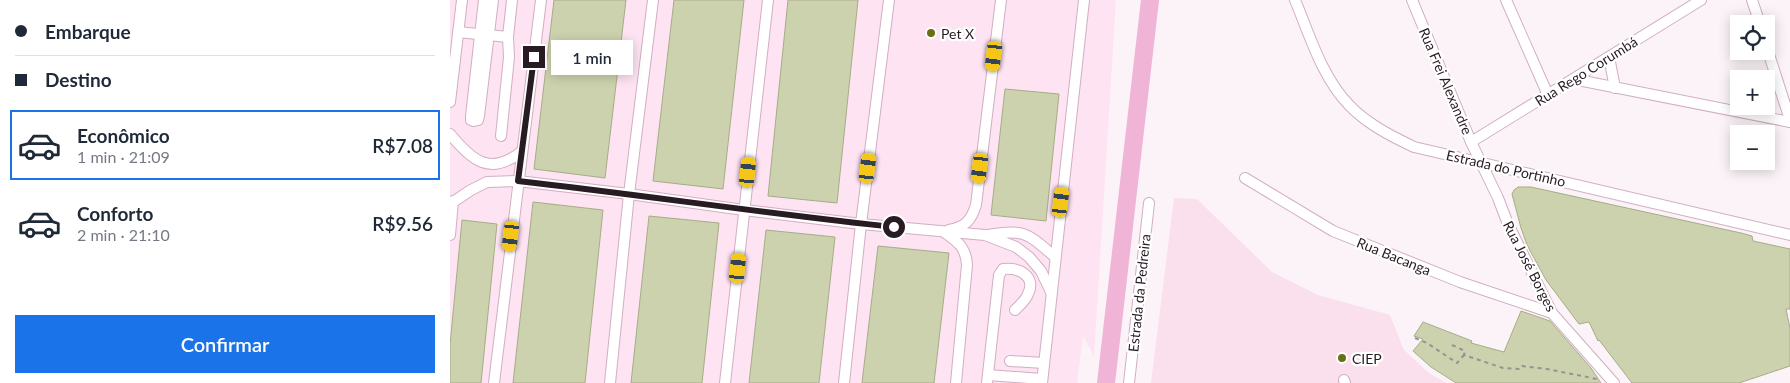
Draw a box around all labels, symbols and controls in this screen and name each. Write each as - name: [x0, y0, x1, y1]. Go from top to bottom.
- map controls: [1730, 15, 1775, 170]
- button: locate: [1730, 15, 1775, 60]
- text: Embarque: [45, 20, 131, 43]
- place label: Pet X: [941, 25, 974, 42]
- street label: Rua Frei Alexandre: [1416, 25, 1476, 137]
- marker: Pet X: [925, 27, 937, 39]
- street label: Rua Rego Corumbá: [1532, 33, 1640, 109]
- callout: 1 min: [552, 40, 634, 74]
- car: [984, 40, 1003, 72]
- route end: [523, 46, 545, 68]
- text: 1 min: [572, 48, 612, 67]
- text: Destino: [45, 68, 112, 91]
- button: +: [1730, 70, 1775, 115]
- icon: car: [17, 123, 62, 168]
- text: Econômico: [77, 124, 170, 147]
- button: −: [1730, 125, 1775, 170]
- text: R$7.08: [372, 134, 433, 157]
- street label: Estrada do Portinho: [1445, 146, 1567, 190]
- text: 1 min · 21:09: [77, 147, 170, 166]
- car: [858, 152, 877, 184]
- car: [970, 152, 989, 184]
- car: [738, 156, 757, 188]
- car: [1051, 186, 1070, 218]
- icon: car: [17, 201, 62, 246]
- text: Conforto: [77, 202, 153, 225]
- text: R$9.56: [372, 212, 433, 235]
- route start: [883, 216, 905, 238]
- street label: Rua José Borges: [1500, 218, 1560, 314]
- car: [501, 220, 520, 252]
- text: 2 min · 21:10: [77, 225, 170, 244]
- street label: Estrada da Pedreira: [1124, 233, 1154, 353]
- street label: Rua Bacanga: [1354, 233, 1434, 279]
- car: [728, 252, 747, 284]
- button: Confirmar: [15, 315, 435, 373]
- place label: CIEP: [1352, 350, 1382, 367]
- marker: CIEP: [1336, 352, 1348, 364]

